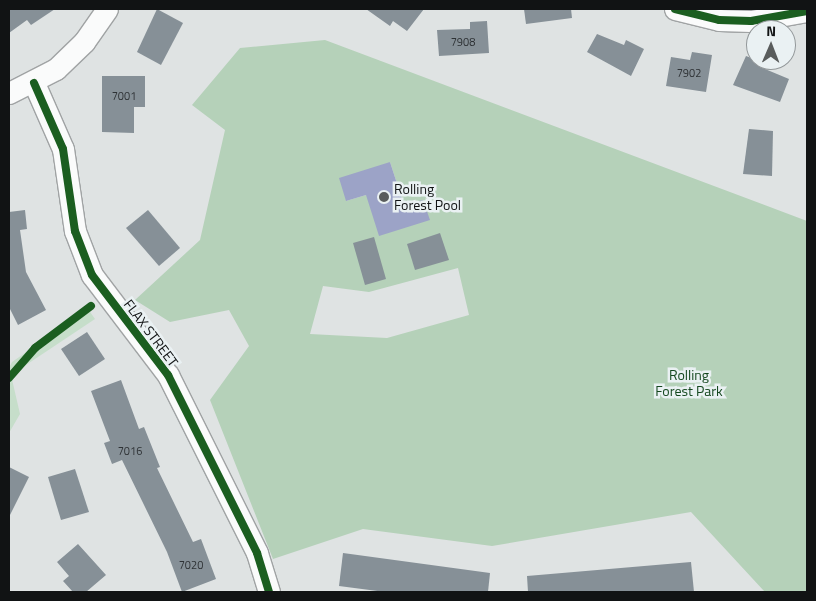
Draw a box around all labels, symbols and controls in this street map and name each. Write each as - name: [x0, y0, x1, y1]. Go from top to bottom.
- north arrow: [746, 20, 796, 70]
- text: N: [766, 20, 776, 41]
- house number: 7908: [451, 35, 475, 49]
- house number: 7902: [677, 66, 701, 80]
- house number: 7001: [112, 89, 136, 103]
- place label: Rolling Forest Pool: [394, 181, 461, 213]
- marker: Rolling Forest Pool: [378, 191, 390, 203]
- street label: FLAX STREET: [120, 296, 182, 370]
- park label: Rolling Forest Park: [655, 367, 723, 400]
- house number: 7016: [118, 444, 142, 458]
- house number: 7020: [179, 558, 203, 572]

